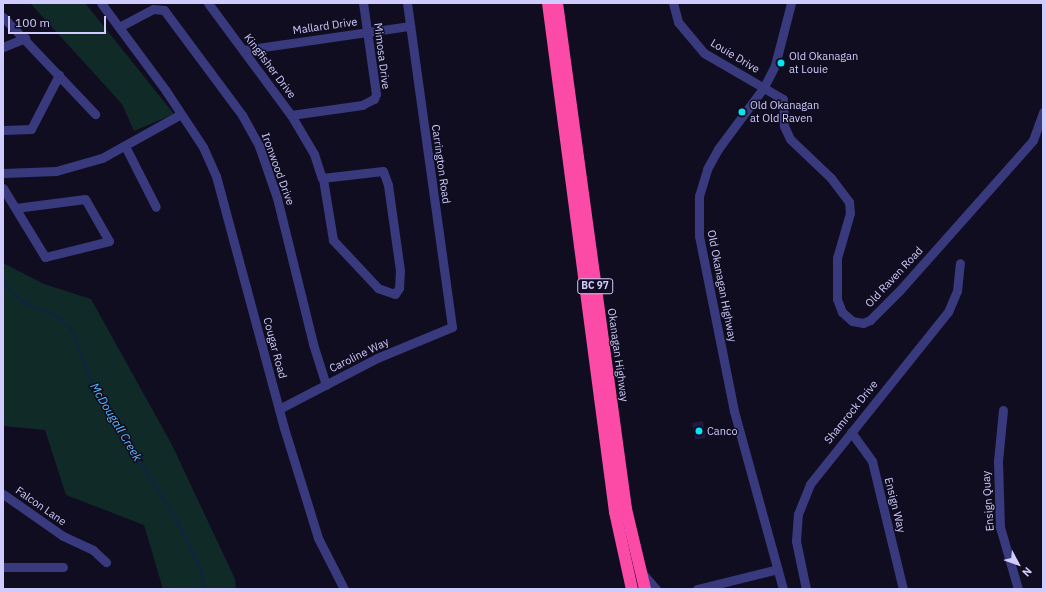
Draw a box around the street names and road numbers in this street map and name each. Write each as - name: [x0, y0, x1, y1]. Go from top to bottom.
- street label: Mallard Drive: [292, 15, 358, 37]
- street label: Mimosa Drive: [371, 22, 393, 90]
- street label: Kingfisher Drive: [241, 31, 299, 101]
- street label: Louie Drive: [708, 36, 762, 76]
- street label: Carrington Road: [429, 124, 453, 204]
- street label: Ironwood Drive: [259, 131, 297, 207]
- street label: Old Okanagan Highway: [705, 229, 739, 343]
- street label: Old Raven Road: [863, 244, 925, 310]
- road number: BC 97: [577, 278, 613, 294]
- street label: Okanagan Highway: [605, 307, 631, 403]
- street label: Cougar Road: [260, 316, 290, 380]
- street label: Caroline Way: [327, 335, 391, 375]
- street label: Shamrock Drive: [821, 378, 881, 446]
- street label: Ensign Quay: [979, 470, 997, 532]
- street label: Ensign Way: [882, 476, 908, 534]
- street label: Falcon Lane: [13, 484, 69, 528]

